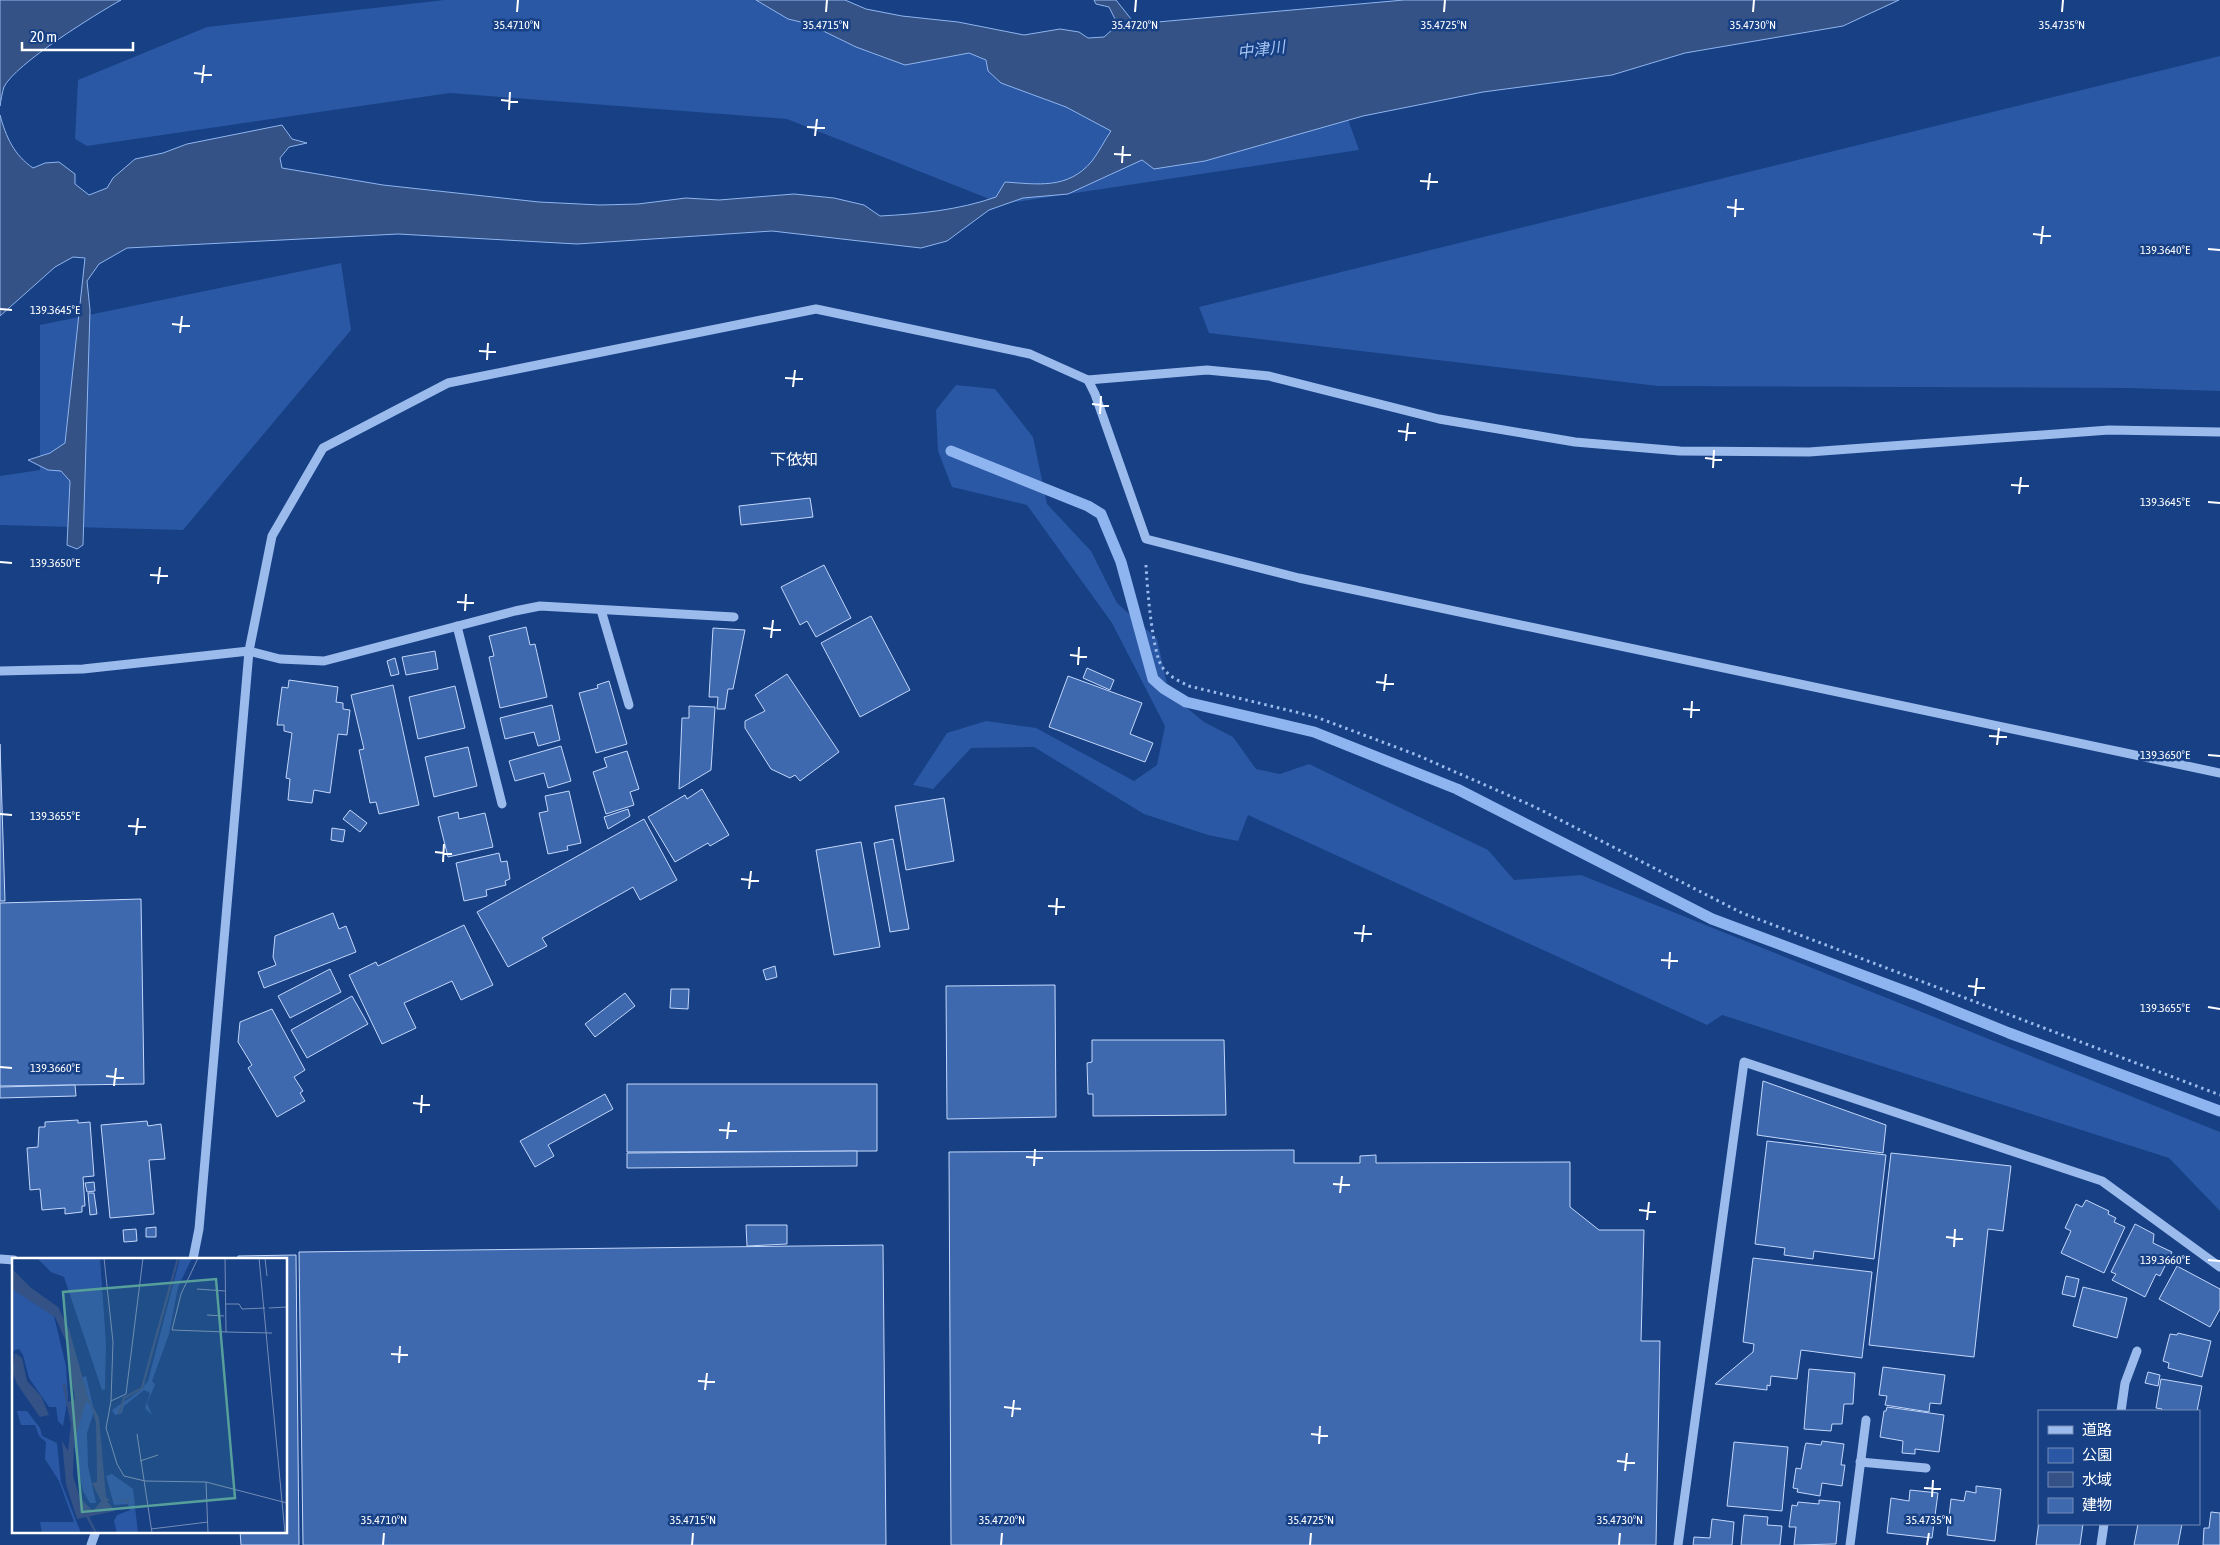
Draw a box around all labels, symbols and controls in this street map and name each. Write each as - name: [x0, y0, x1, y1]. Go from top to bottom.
- text: 35.4710°N: [494, 18, 540, 32]
- text: 35.4715°N: [803, 18, 849, 32]
- text: 35.4720°N: [1112, 18, 1158, 32]
- text: 35.4725°N: [1421, 18, 1467, 32]
- text: 35.4730°N: [1730, 18, 1776, 32]
- text: 35.4735°N: [2039, 18, 2085, 32]
- scale bar: [22, 20, 134, 52]
- text: 20 m: [30, 28, 57, 45]
- water label: 中津川: [1236, 37, 1288, 61]
- text: 139.3640°E: [2140, 243, 2190, 257]
- text: 139.3645°E: [30, 303, 80, 317]
- district label: 下依知: [770, 450, 818, 468]
- text: 139.3645°E: [2140, 495, 2190, 509]
- text: 139.3650°E: [30, 556, 80, 570]
- text: 139.3650°E: [2140, 748, 2190, 762]
- text: 139.3655°E: [30, 809, 80, 823]
- text: 139.3655°E: [2140, 1001, 2190, 1015]
- text: 139.3660°E: [30, 1061, 80, 1075]
- text: 139.3660°E: [2140, 1253, 2190, 1267]
- inset map: [12, 1258, 288, 1532]
- legend: [2038, 1410, 2200, 1525]
- text: 道路: [2082, 1421, 2112, 1438]
- text: 公園: [2082, 1446, 2112, 1463]
- text: 水域: [2082, 1471, 2112, 1488]
- text: 建物: [2082, 1496, 2112, 1513]
- text: 35.4710°N: [361, 1513, 407, 1527]
- text: 35.4715°N: [670, 1513, 716, 1527]
- text: 35.4720°N: [979, 1513, 1025, 1527]
- text: 35.4725°N: [1288, 1513, 1334, 1527]
- text: 35.4730°N: [1597, 1513, 1643, 1527]
- text: 35.4735°N: [1906, 1513, 1952, 1527]

